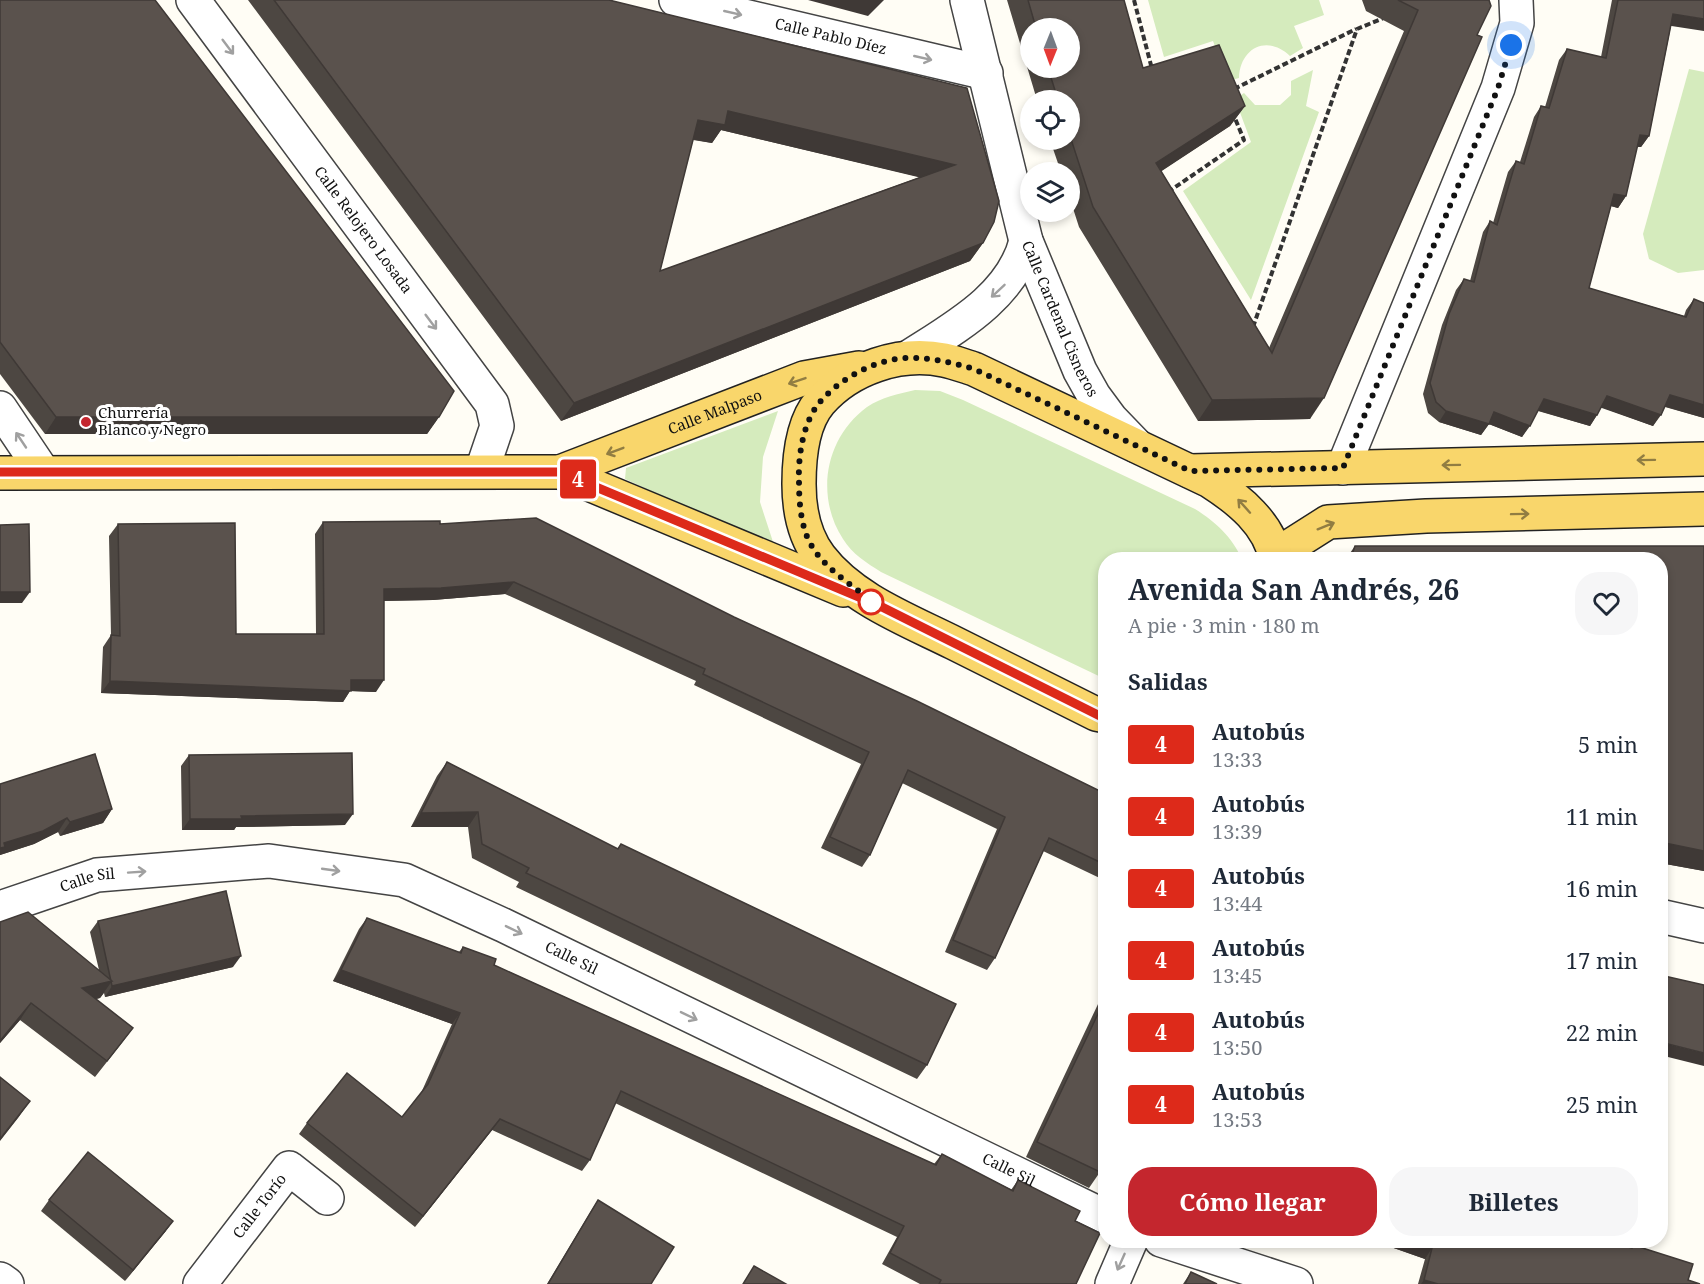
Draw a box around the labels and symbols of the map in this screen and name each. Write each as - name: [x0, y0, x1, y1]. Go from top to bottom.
- one-way arrow: [723, 8, 742, 20]
- street label: Calle Pablo Díez: [773, 13, 889, 58]
- north arrow: [1020, 18, 1080, 78]
- your location: [1496, 30, 1526, 60]
- one-way arrow: [221, 39, 234, 55]
- one-way arrow: [913, 53, 932, 65]
- street label: Calle Relojero Losada: [310, 162, 418, 297]
- street label: Calle Cardenal Cisneros: [1018, 237, 1104, 400]
- one-way arrow: [990, 284, 1005, 298]
- one-way arrow: [425, 313, 438, 329]
- one-way arrow: [788, 377, 807, 388]
- street label: Calle Malpaso: [665, 384, 764, 439]
- place label: Churrería Blanco y Negro: [98, 402, 206, 439]
- marker: Churrería Blanco y Negro: [79, 415, 93, 429]
- one-way arrow: [15, 432, 27, 449]
- one-way arrow: [606, 446, 625, 457]
- one-way arrow: [1636, 454, 1656, 466]
- one-way arrow: [1441, 459, 1461, 471]
- line badge: 4: [558, 460, 598, 498]
- one-way arrow: [1237, 499, 1251, 514]
- one-way arrow: [1509, 508, 1529, 519]
- one-way arrow: [1316, 520, 1334, 531]
- unlabelled marker: [858, 589, 884, 615]
- street label: Calle Sil: [57, 863, 116, 896]
- one-way arrow: [320, 864, 340, 875]
- one-way arrow: [126, 866, 146, 877]
- one-way arrow: [505, 925, 523, 937]
- street label: Calle Sil: [542, 936, 602, 979]
- one-way arrow: [680, 1010, 698, 1022]
- street label: Calle Sil: [979, 1148, 1039, 1190]
- street label: Calle Torío: [228, 1169, 290, 1242]
- one-way arrow: [1115, 1253, 1127, 1271]

